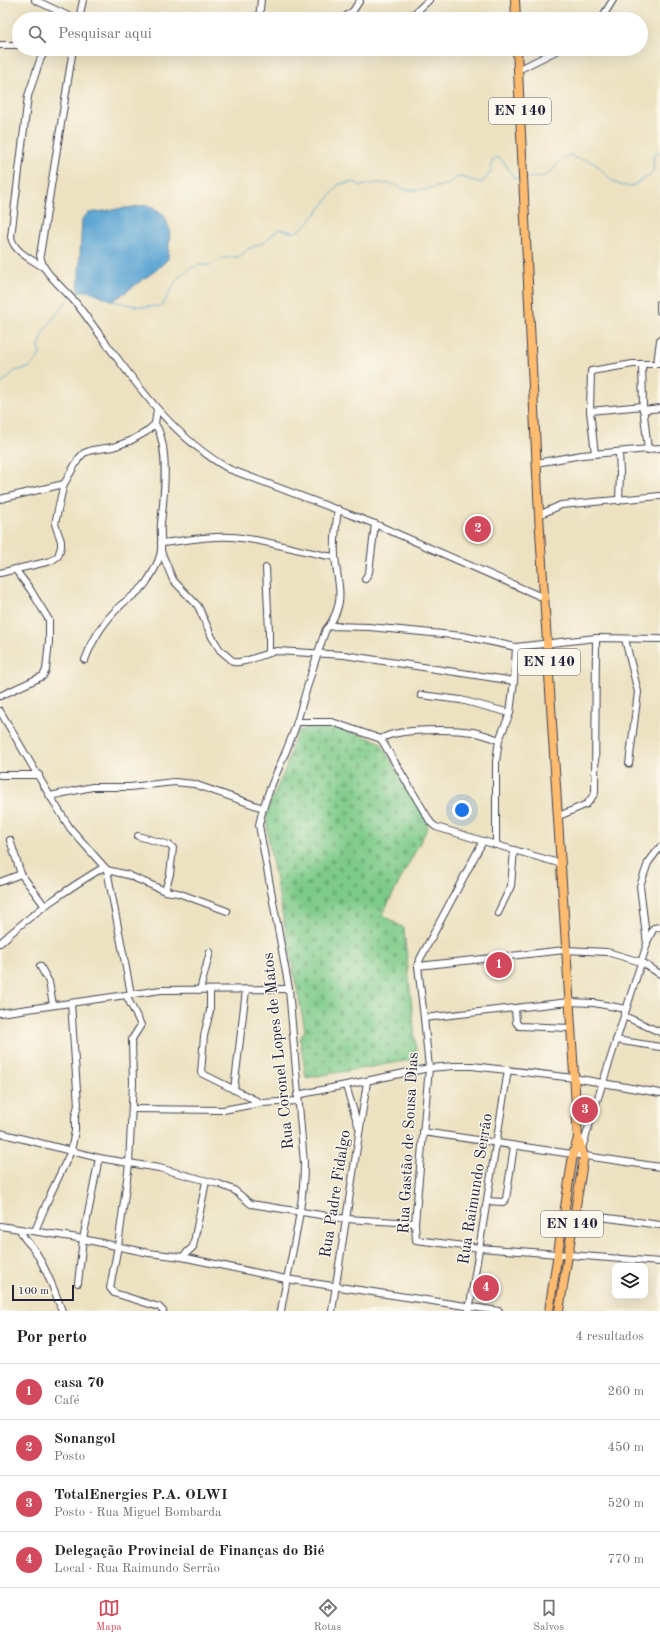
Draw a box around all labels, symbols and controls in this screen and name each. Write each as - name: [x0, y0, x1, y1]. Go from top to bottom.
- search box: [12, 12, 648, 56]
- icon: search: [26, 23, 48, 45]
- text: Pesquisar aqui: [58, 27, 152, 42]
- road number: EN 140: [489, 98, 551, 124]
- pin: 2: [465, 514, 491, 544]
- road number: EN 140: [518, 649, 580, 675]
- your location: [452, 800, 472, 820]
- pin: 1: [486, 950, 512, 980]
- street label: Rua Coronel Lopes de Matos: [261, 952, 297, 1150]
- street label: Rua Gastão de Sousa Dias: [396, 1052, 422, 1234]
- pin: 3: [572, 1095, 598, 1125]
- street label: Rua Raimundo Serrão: [456, 1112, 496, 1266]
- street label: Rua Padre Fidalgo: [318, 1129, 354, 1259]
- road number: EN 140: [541, 1211, 603, 1237]
- map controls: [612, 1263, 648, 1299]
- button: layers: [612, 1263, 648, 1299]
- pin: 4: [473, 1273, 499, 1303]
- scale bar: [12, 1283, 74, 1302]
- text: 100 m: [18, 1286, 49, 1297]
- text: Por perto: [16, 1329, 87, 1346]
- text: 4 resultados: [576, 1330, 644, 1343]
- text: casa 70: [54, 1376, 104, 1391]
- text: 1: [25, 1385, 33, 1398]
- text: 260 m: [607, 1385, 644, 1398]
- text: Café: [54, 1394, 79, 1407]
- text: Sonangol: [54, 1432, 116, 1447]
- text: 2: [25, 1441, 33, 1454]
- text: 450 m: [607, 1441, 644, 1454]
- text: Posto: [54, 1450, 85, 1463]
- text: TotalEnergies P.A. OLWI: [54, 1488, 228, 1503]
- text: 3: [25, 1497, 33, 1510]
- text: 520 m: [607, 1497, 644, 1510]
- text: Posto · Rua Miguel Bombarda: [54, 1506, 221, 1519]
- text: Delegação Provincial de Finanças do Bié: [54, 1544, 325, 1559]
- text: 4: [25, 1553, 33, 1566]
- text: 770 m: [607, 1553, 644, 1566]
- text: Local · Rua Raimundo Serrão: [54, 1562, 220, 1575]
- tab: Mapa: [96, 1597, 122, 1635]
- tab: Rotas: [314, 1597, 341, 1635]
- tab: Salvos: [533, 1597, 564, 1635]

